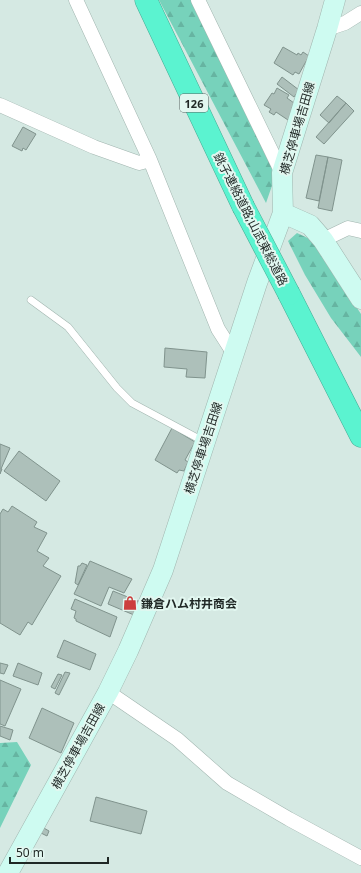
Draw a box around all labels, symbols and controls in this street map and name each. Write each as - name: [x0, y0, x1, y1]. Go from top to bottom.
- street label: 横芝停車場吉田線: [276, 80, 318, 176]
- road number: 126: [180, 94, 208, 112]
- street label: 銚子連絡道路;山武東総道路: [210, 150, 292, 288]
- street label: 横芝停車場吉田線: [180, 400, 226, 496]
- shop icon: 鎌倉ハム村井商会: [122, 595, 138, 611]
- place label: 鎌倉ハム村井商会: [141, 595, 237, 612]
- street label: 横芝停車場吉田線: [47, 700, 109, 792]
- scale bar: [10, 839, 108, 865]
- text: 50 m: [16, 844, 44, 861]

